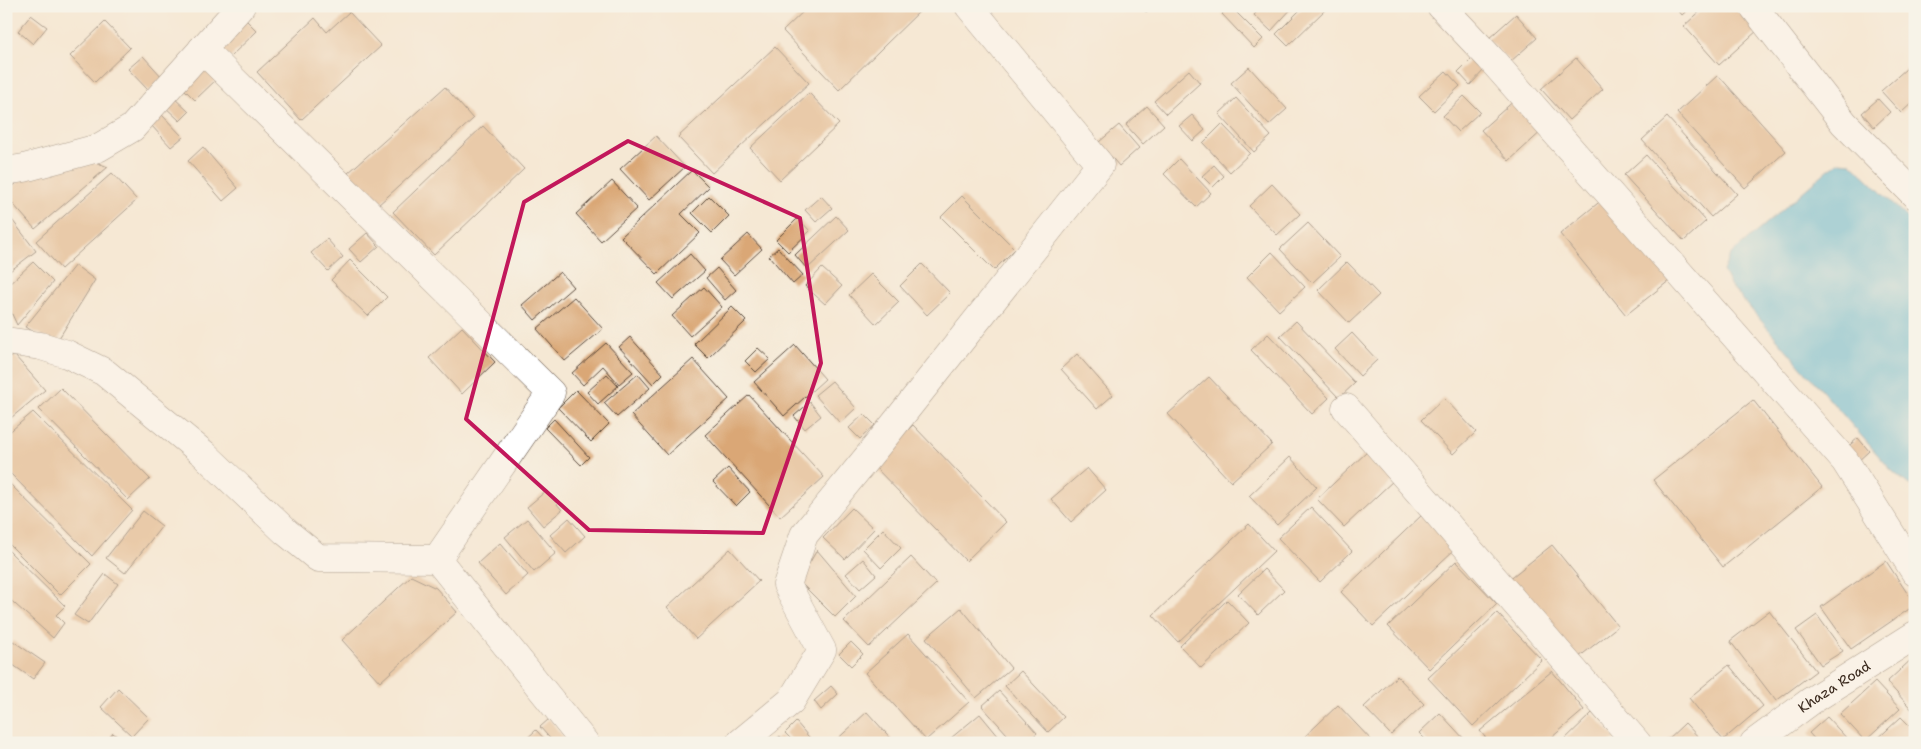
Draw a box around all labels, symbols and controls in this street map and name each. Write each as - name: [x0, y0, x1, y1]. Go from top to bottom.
- street label: Khaza Road: [1794, 657, 1874, 717]

